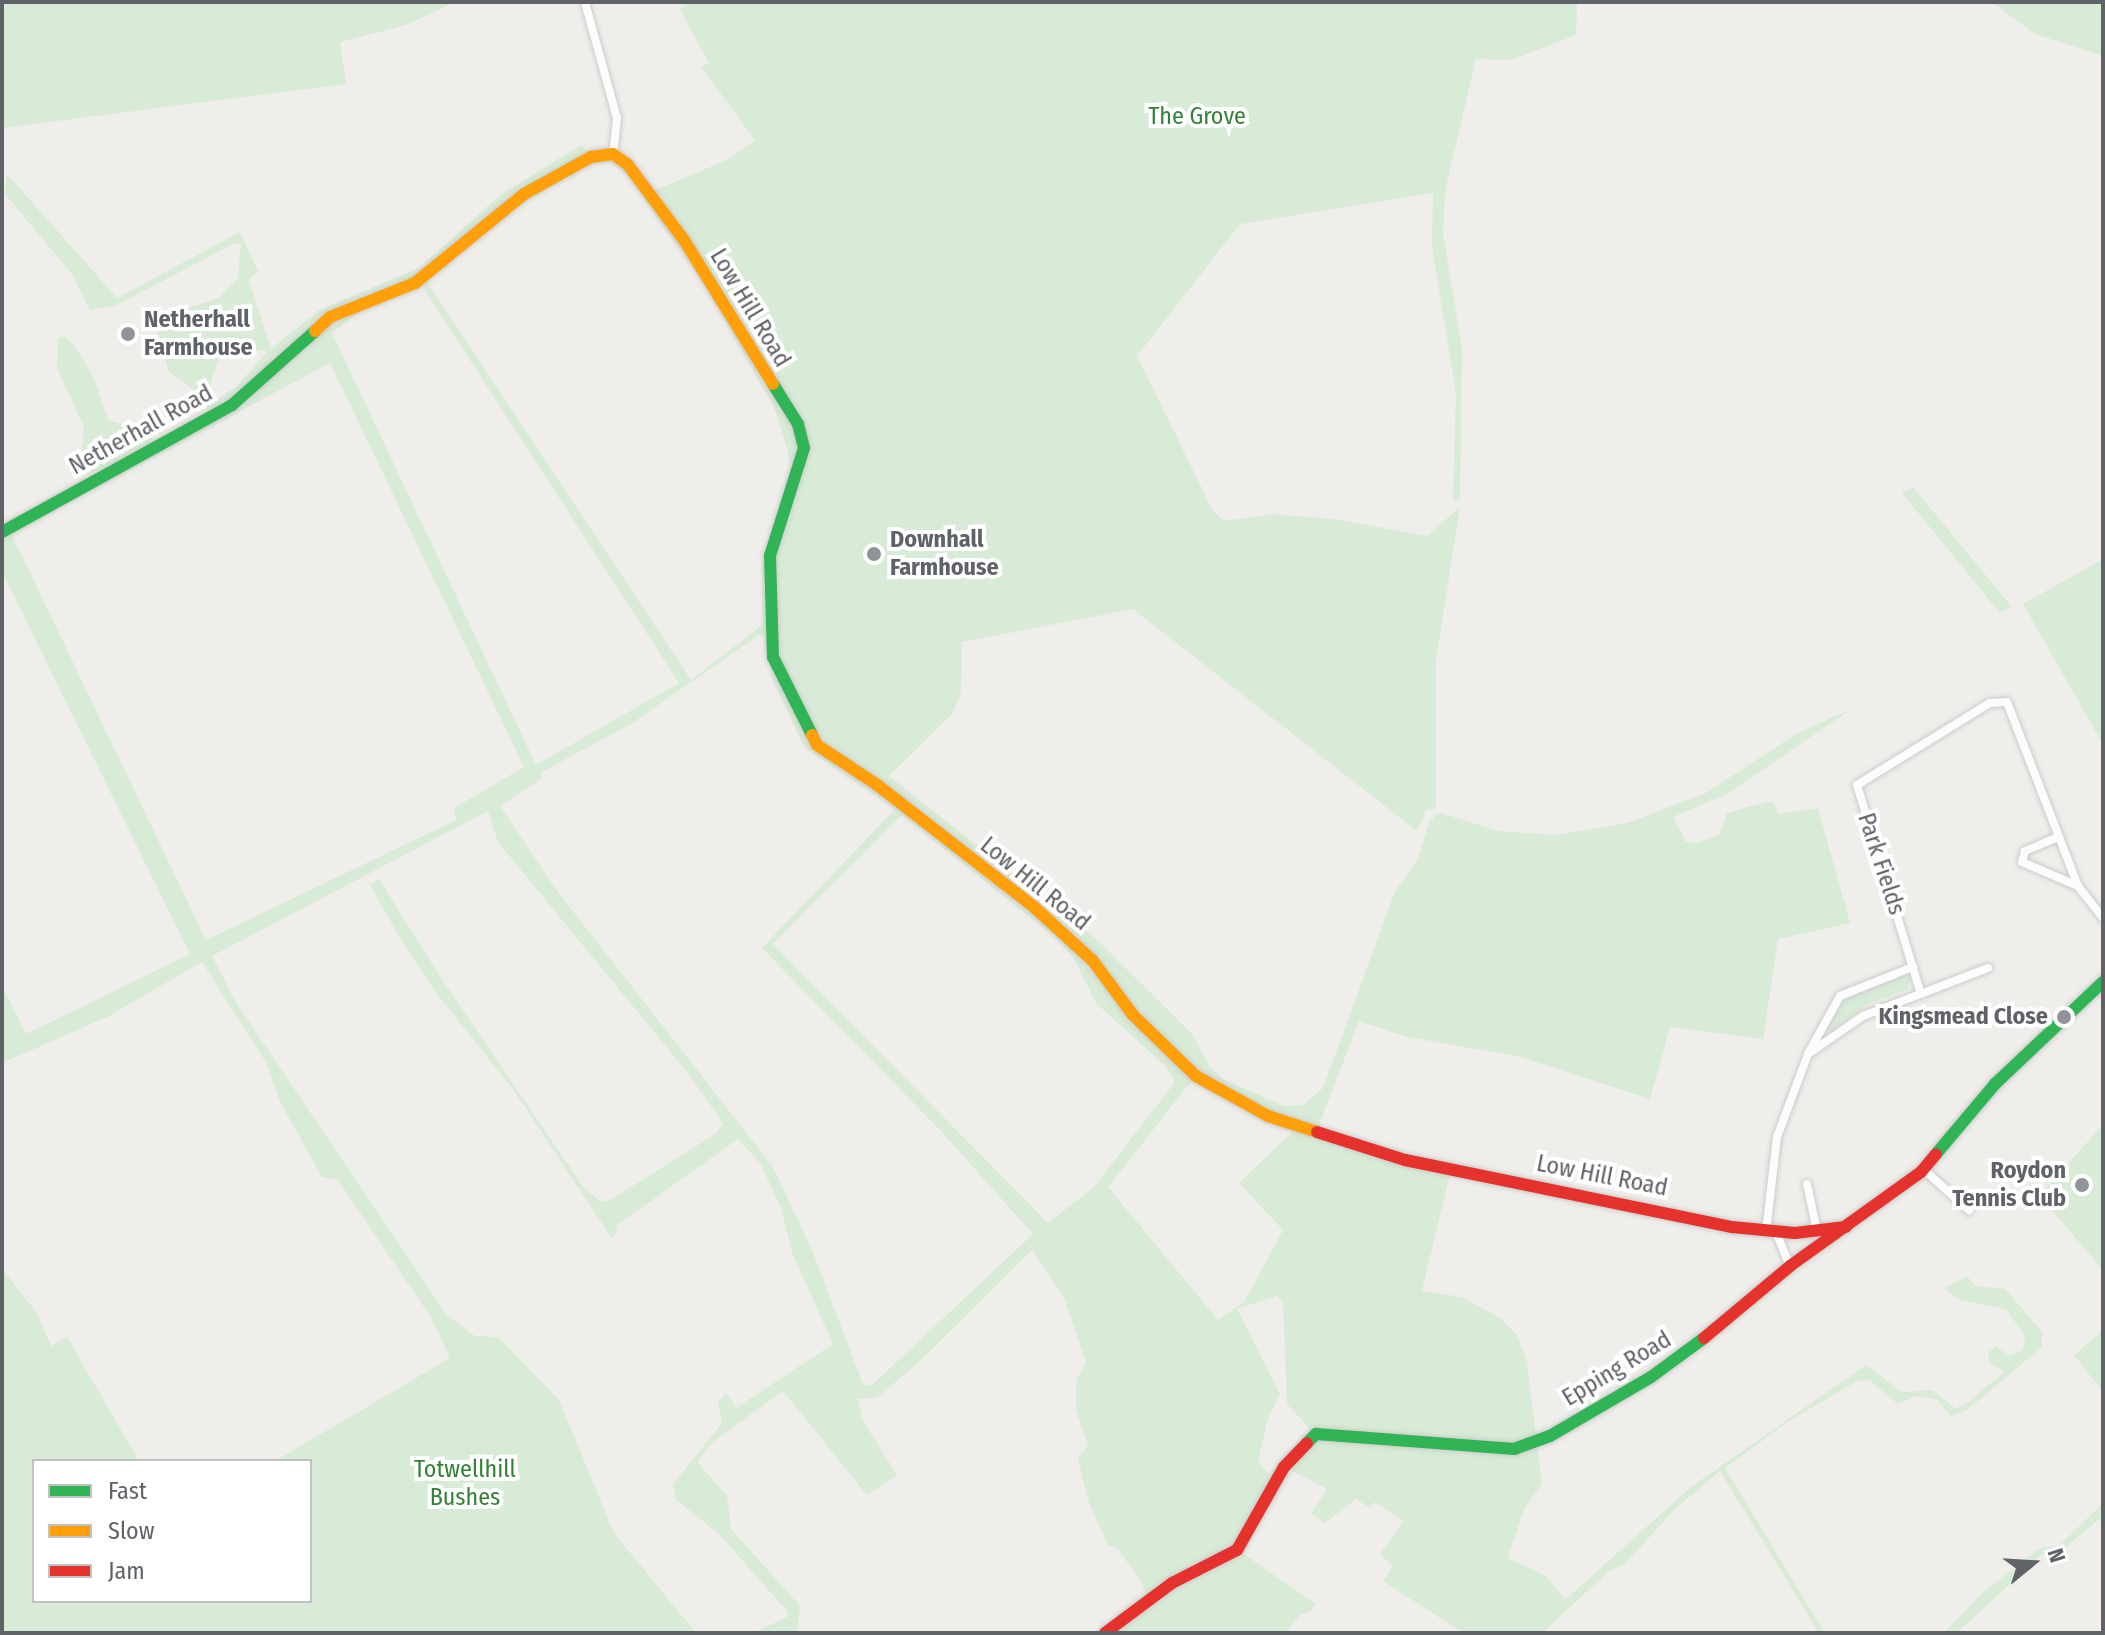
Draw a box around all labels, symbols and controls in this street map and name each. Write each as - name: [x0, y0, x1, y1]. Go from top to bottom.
- park label: The Grove: [1148, 103, 1246, 131]
- street label: Low Hill Road: [703, 244, 797, 372]
- place label: Netherhall Farmhouse: [144, 306, 253, 362]
- marker: Netherhall Farmhouse: [119, 325, 137, 343]
- street label: Netherhall Road: [64, 379, 218, 481]
- place label: Downhall Farmhouse: [890, 526, 999, 582]
- marker: Downhall Farmhouse: [865, 545, 883, 563]
- street label: Park Fields: [1851, 810, 1911, 918]
- street label: Low Hill Road: [974, 831, 1096, 937]
- place label: Kingsmead Close: [1878, 1003, 2048, 1031]
- marker: Kingsmead Close: [2055, 1008, 2073, 1026]
- street label: Low Hill Road: [1534, 1149, 1670, 1203]
- place label: Roydon Tennis Club: [1952, 1157, 2066, 1213]
- marker: Roydon Tennis Club: [2073, 1176, 2091, 1194]
- street label: Epping Road: [1557, 1325, 1677, 1413]
- park label: Totwellhill Bushes: [414, 1456, 516, 1512]
- legend: [32, 1459, 312, 1603]
- text: Fast: [108, 1477, 147, 1505]
- text: Slow: [108, 1517, 154, 1545]
- north arrow: [1993, 1523, 2073, 1603]
- text: N: [2041, 1545, 2071, 1566]
- text: Jam: [108, 1557, 145, 1585]

